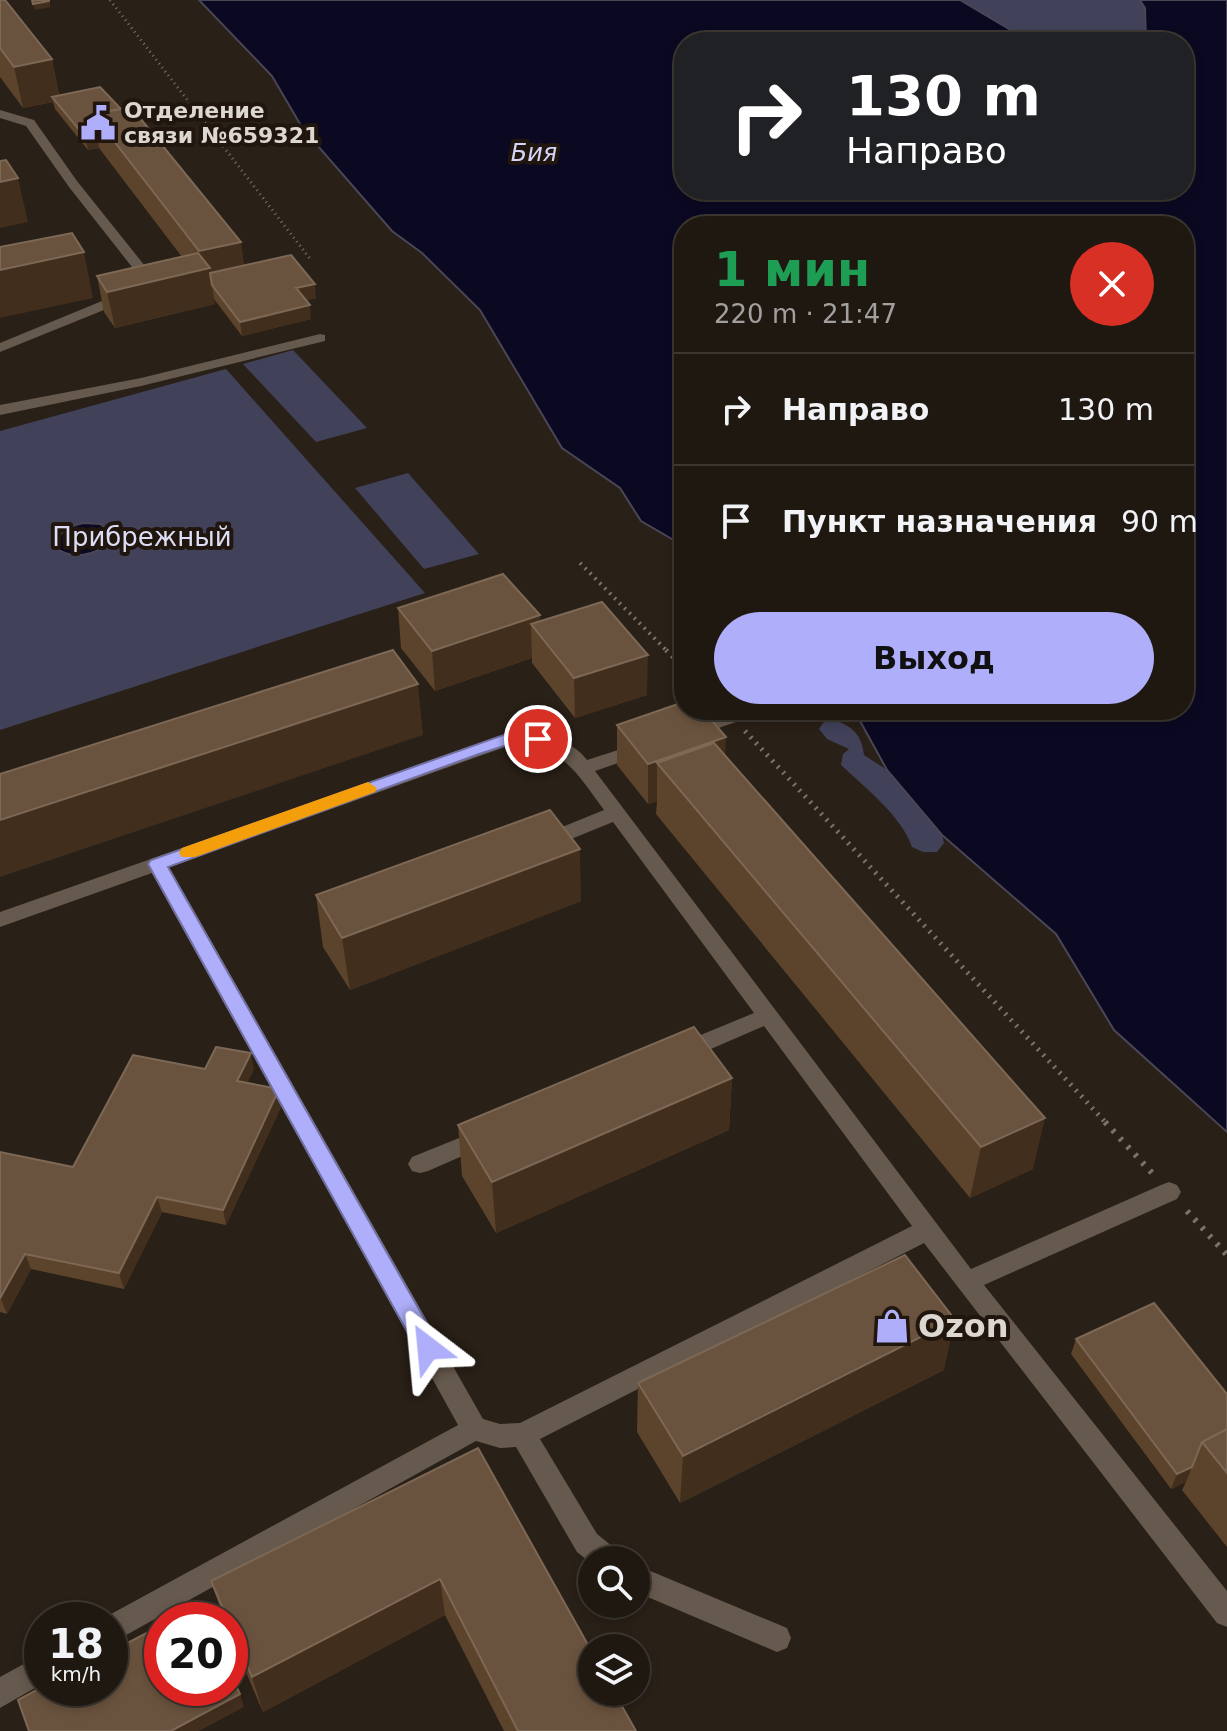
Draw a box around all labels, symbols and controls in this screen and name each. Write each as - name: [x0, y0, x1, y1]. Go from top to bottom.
- text: 130 m: [846, 63, 1041, 128]
- icon: right: [714, 64, 818, 168]
- place label: Отделение связи №659321: [124, 98, 319, 148]
- public building icon: Отделение связи №659321: [79, 104, 117, 142]
- text: Направо: [846, 130, 1007, 171]
- water label: Бия: [511, 139, 557, 167]
- text: 1 мин: [714, 241, 870, 297]
- button: close: [1070, 242, 1154, 326]
- text: 220 m · 21:47: [714, 299, 897, 329]
- icon: right: [714, 387, 758, 431]
- text: Направо: [782, 392, 929, 427]
- text: 130 m: [1058, 392, 1154, 427]
- icon: arrive: [714, 499, 758, 543]
- text: Пункт назначения: [782, 504, 1097, 539]
- text: 90 m: [1121, 504, 1198, 539]
- park label: Прибрежный: [52, 522, 232, 552]
- button: Выход: [714, 612, 1154, 704]
- pin: [504, 705, 572, 773]
- icon: arrive: [516, 717, 560, 761]
- position arrow: [386, 1306, 470, 1390]
- shop icon: Ozon: [873, 1307, 911, 1345]
- place label: Ozon: [918, 1307, 1009, 1345]
- map controls: [578, 1546, 650, 1706]
- button: search: [578, 1546, 650, 1618]
- speed limit sign: 20: [144, 1602, 248, 1706]
- text: 18: [48, 1621, 104, 1667]
- button: layers: [578, 1634, 650, 1706]
- text: km/h: [51, 1662, 101, 1686]

